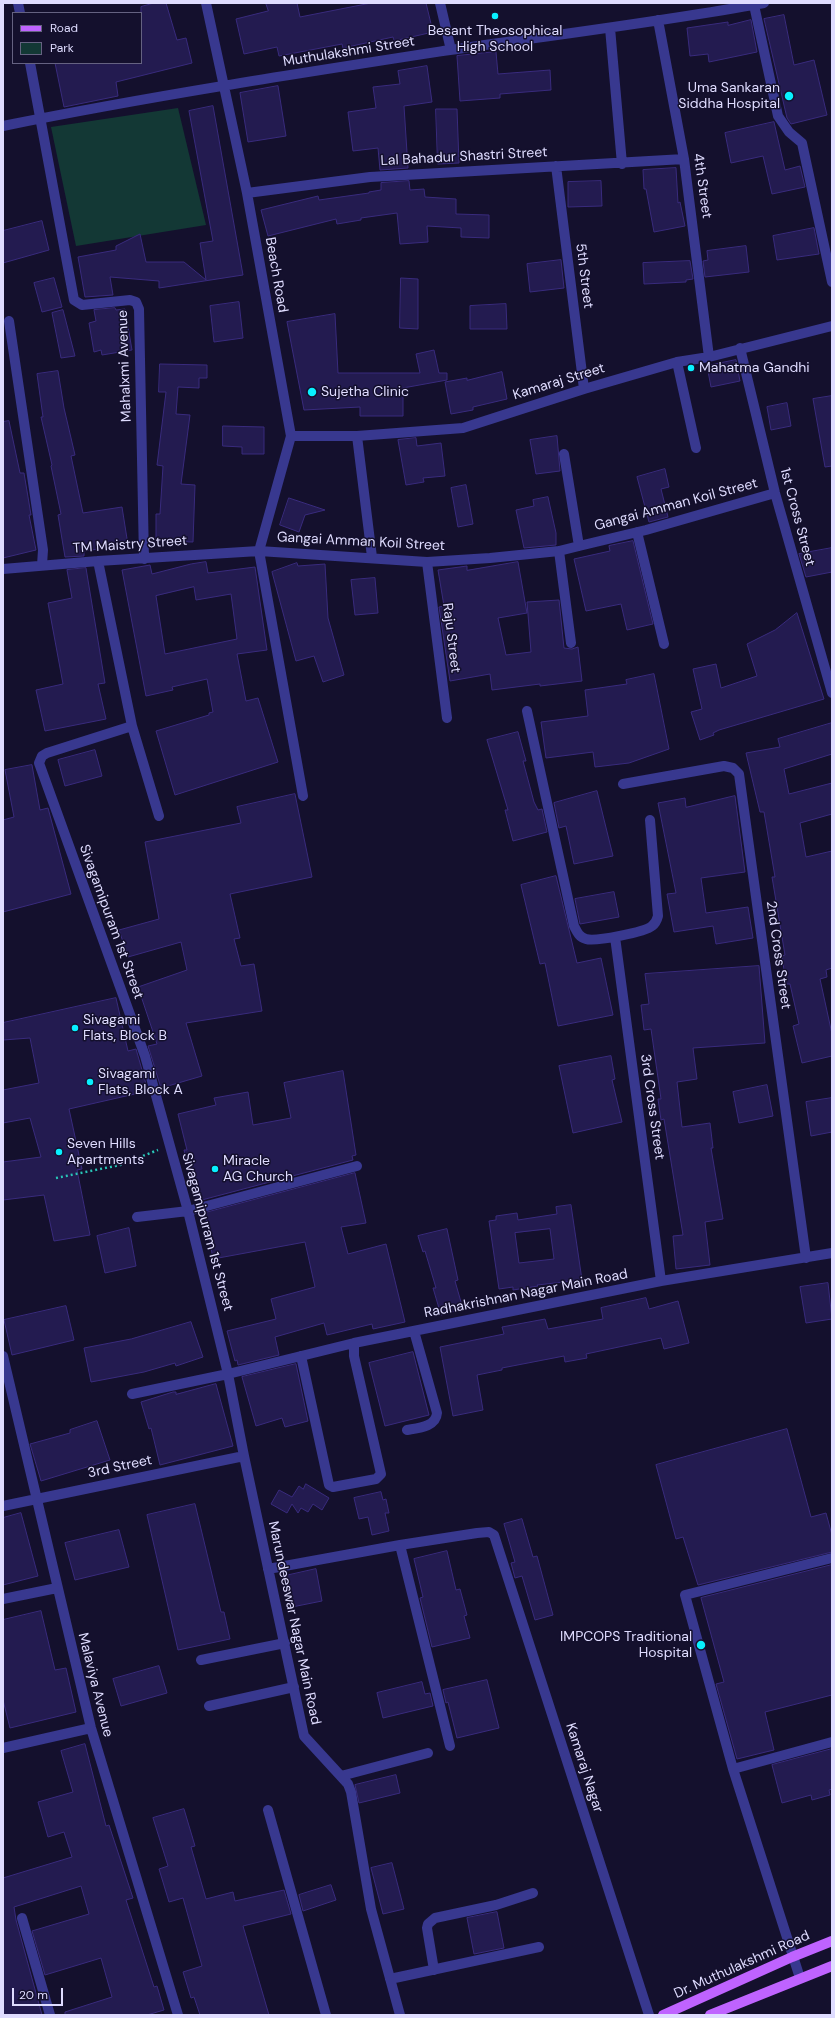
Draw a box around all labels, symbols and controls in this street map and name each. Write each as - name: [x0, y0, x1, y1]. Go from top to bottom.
- marker: Besant Theosophical High School: [490, 11, 500, 21]
- legend: [12, 12, 142, 64]
- text: Road: [50, 20, 78, 36]
- place label: Besant Theosophical High School: [428, 23, 562, 56]
- street label: Muthulakshmi Street: [282, 33, 416, 71]
- text: Park: [50, 40, 74, 56]
- place label: Uma Sankaran Siddha Hospital: [678, 80, 780, 112]
- marker: Uma Sankaran Siddha Hospital: [783, 90, 795, 102]
- street label: Lal Bahadur Shastri Street: [380, 144, 548, 170]
- street label: 4th Street: [689, 152, 715, 220]
- street label: Beach Road: [261, 236, 291, 314]
- street label: 5th Street: [572, 242, 596, 310]
- street label: Mahalxmi Avenue: [115, 310, 135, 422]
- street label: Kamaraj Street: [511, 360, 607, 404]
- place label: Mahatma Gandhi: [699, 360, 810, 376]
- marker: Mahatma Gandhi: [686, 363, 696, 373]
- place label: Sujetha Clinic: [321, 384, 409, 400]
- marker: Sujetha Clinic: [306, 386, 318, 398]
- street label: 1st Cross Street: [776, 466, 818, 568]
- street label: Gangai Amman Koil Street: [593, 475, 759, 535]
- street label: Gangai Amman Koil Street: [277, 529, 445, 555]
- street label: TM Maistry Street: [72, 533, 188, 557]
- street label: Raju Street: [438, 602, 464, 674]
- street label: Sivagamipuram 1st Street: [75, 842, 147, 1002]
- street label: 2nd Cross Street: [762, 900, 794, 1010]
- place label: Sivagami Flats, Block B: [83, 1012, 167, 1044]
- marker: Sivagami Flats, Block B: [70, 1023, 80, 1033]
- street label: 3rd Cross Street: [636, 1053, 668, 1161]
- place label: Sivagami Flats, Block A: [98, 1066, 183, 1098]
- marker: Sivagami Flats, Block A: [85, 1077, 95, 1087]
- place label: Seven Hills Apartments: [67, 1136, 144, 1168]
- marker: Seven Hills Apartments: [54, 1147, 64, 1157]
- street label: Sivagamipuram 1st Street: [178, 1151, 236, 1313]
- place label: Miracle AG Church: [223, 1153, 293, 1186]
- marker: Miracle AG Church: [210, 1164, 220, 1174]
- street label: Radhakrishnan Nagar Main Road: [423, 1266, 629, 1322]
- street label: 3rd Street: [86, 1452, 154, 1482]
- street label: Marundeeswar Nagar Main Road: [264, 1520, 324, 1726]
- place label: IMPCOPS Traditional Hospital: [560, 1629, 692, 1662]
- street label: Malaviya Avenue: [74, 1631, 116, 1739]
- marker: IMPCOPS Traditional Hospital: [695, 1639, 707, 1651]
- street label: Kamaraj Nagar: [562, 1721, 606, 1815]
- street label: Dr. Muthulakshmi Road: [672, 1927, 812, 2003]
- scale bar: [14, 1980, 65, 2006]
- text: 20 m: [19, 1987, 48, 2003]

